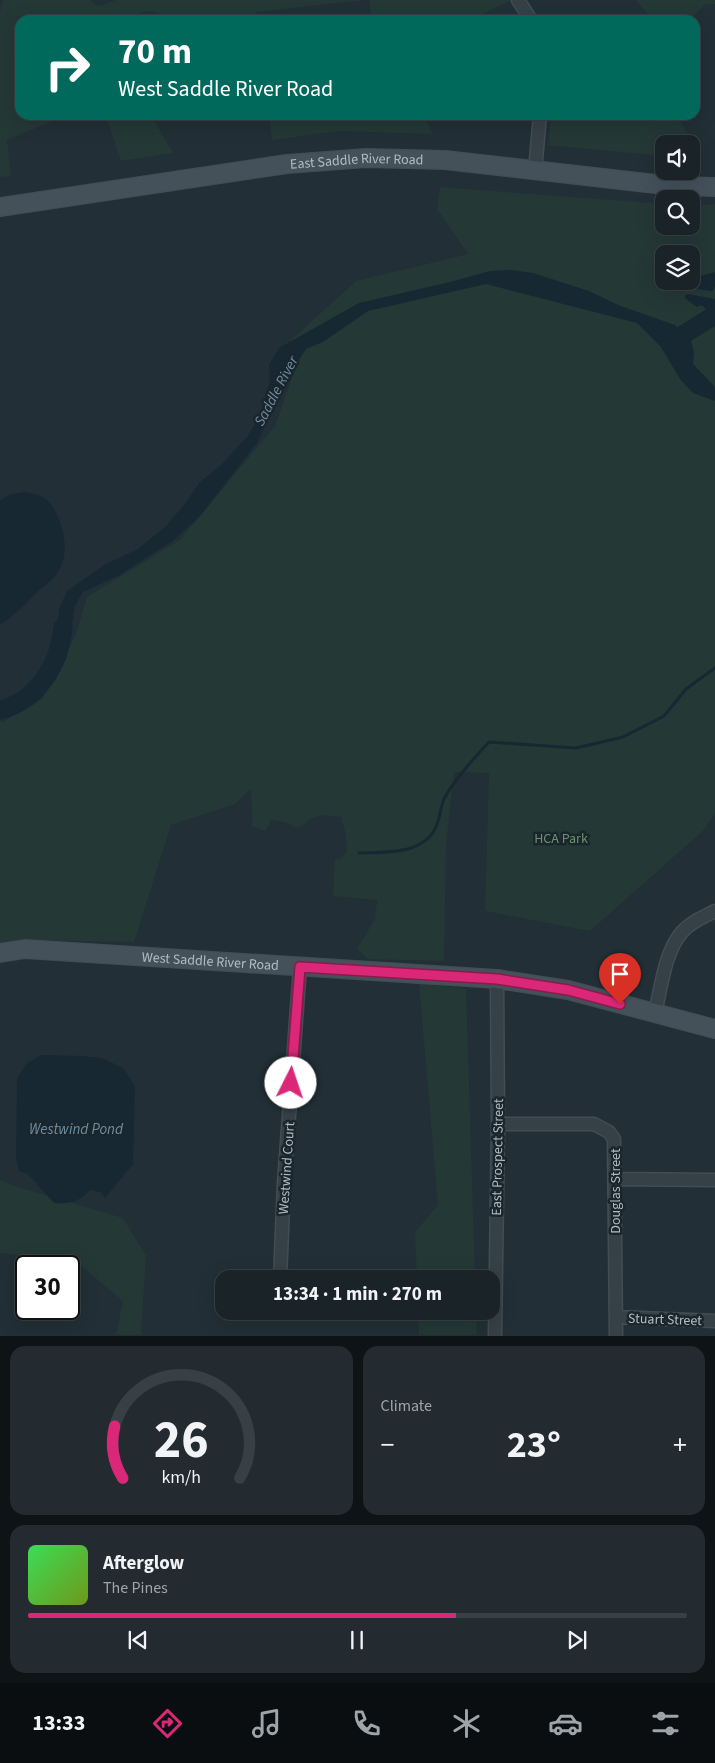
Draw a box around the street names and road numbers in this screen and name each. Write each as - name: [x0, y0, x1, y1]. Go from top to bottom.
- street label: East Saddle River Road: [289, 149, 424, 175]
- street label: West Saddle River Road: [141, 947, 279, 976]
- street label: East Prospect Street: [487, 1098, 509, 1216]
- street label: Westwind Court: [274, 1121, 300, 1215]
- street label: Douglas Street: [606, 1148, 626, 1234]
- street label: Stuart Street: [628, 1309, 703, 1331]

